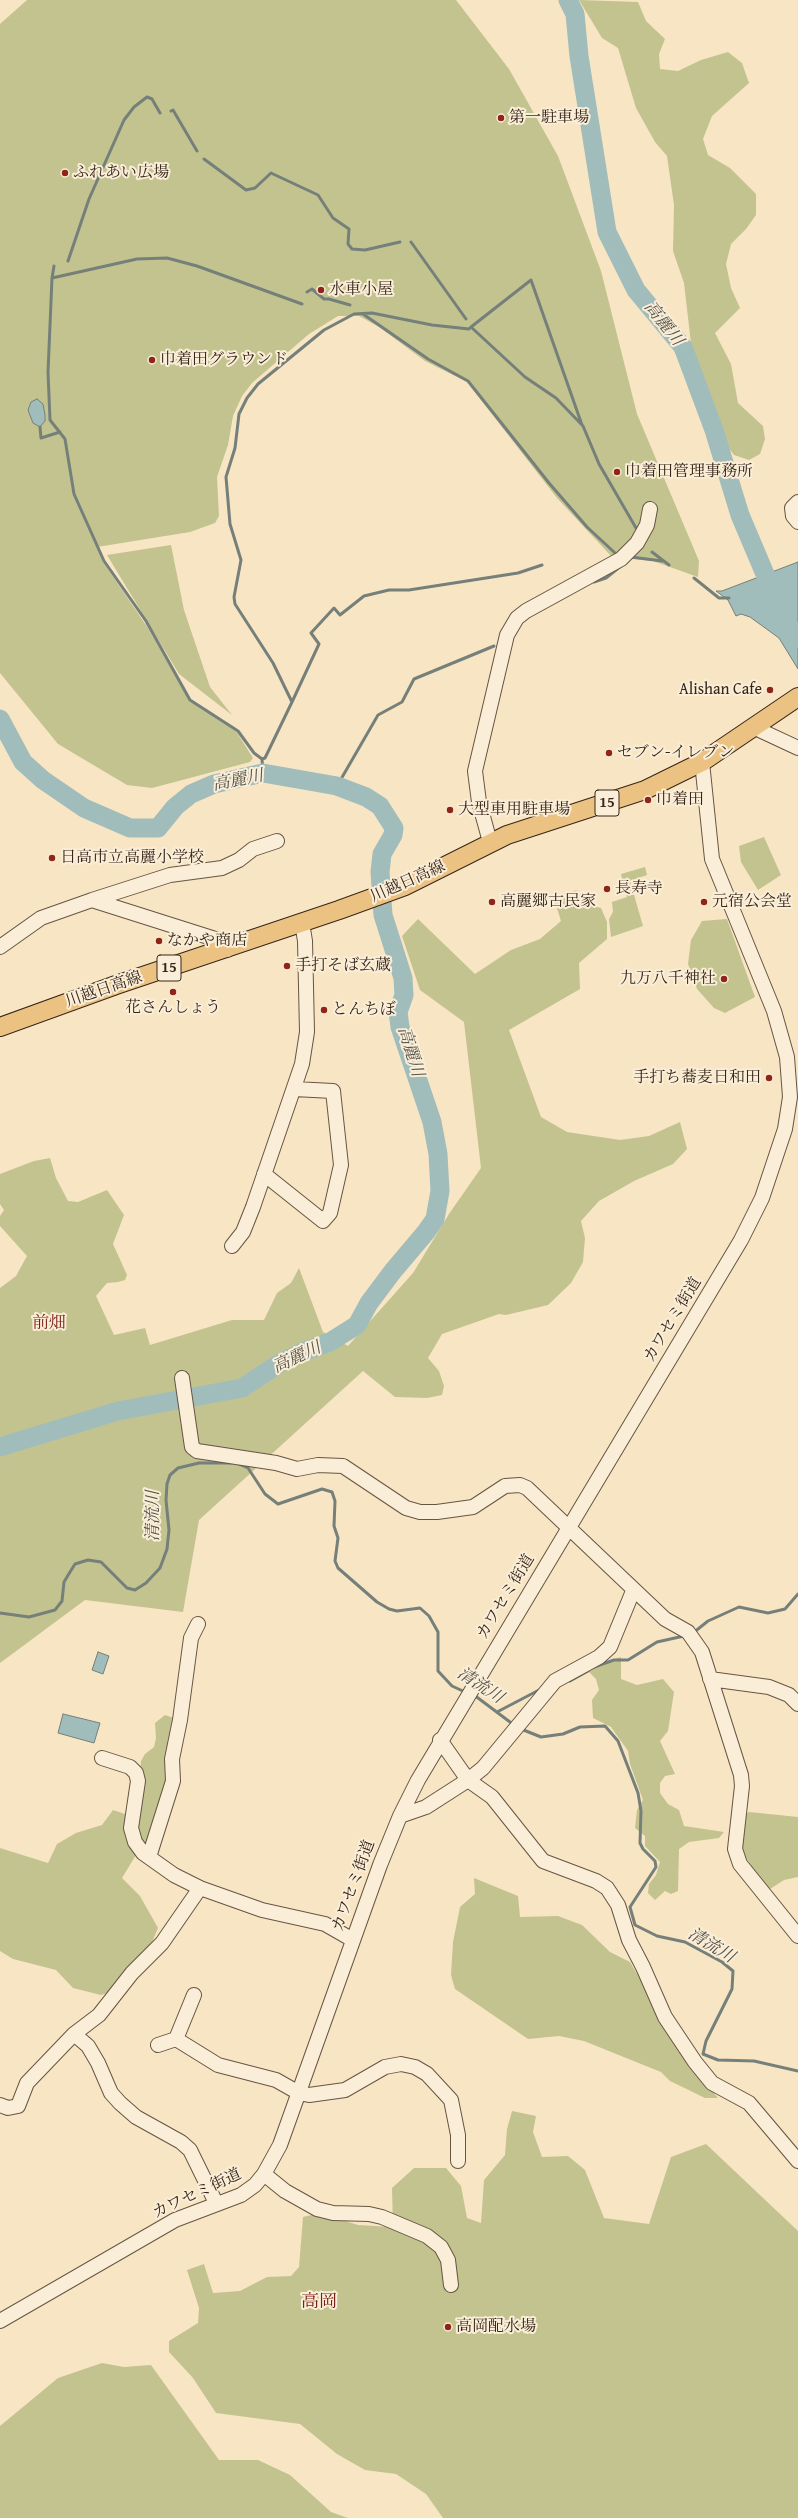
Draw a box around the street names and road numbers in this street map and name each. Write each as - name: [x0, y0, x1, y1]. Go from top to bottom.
- road number: 15: [595, 790, 619, 816]
- street label: 川越日高線: [368, 857, 448, 907]
- road number: 15: [157, 955, 181, 981]
- street label: 川越日高線: [63, 968, 145, 1012]
- street label: カワセミ街道: [640, 1274, 706, 1366]
- street label: カワセミ街道: [473, 1551, 539, 1643]
- street label: カワセミ街道: [329, 1838, 379, 1934]
- street label: カワセミ街道: [149, 2165, 245, 2223]

